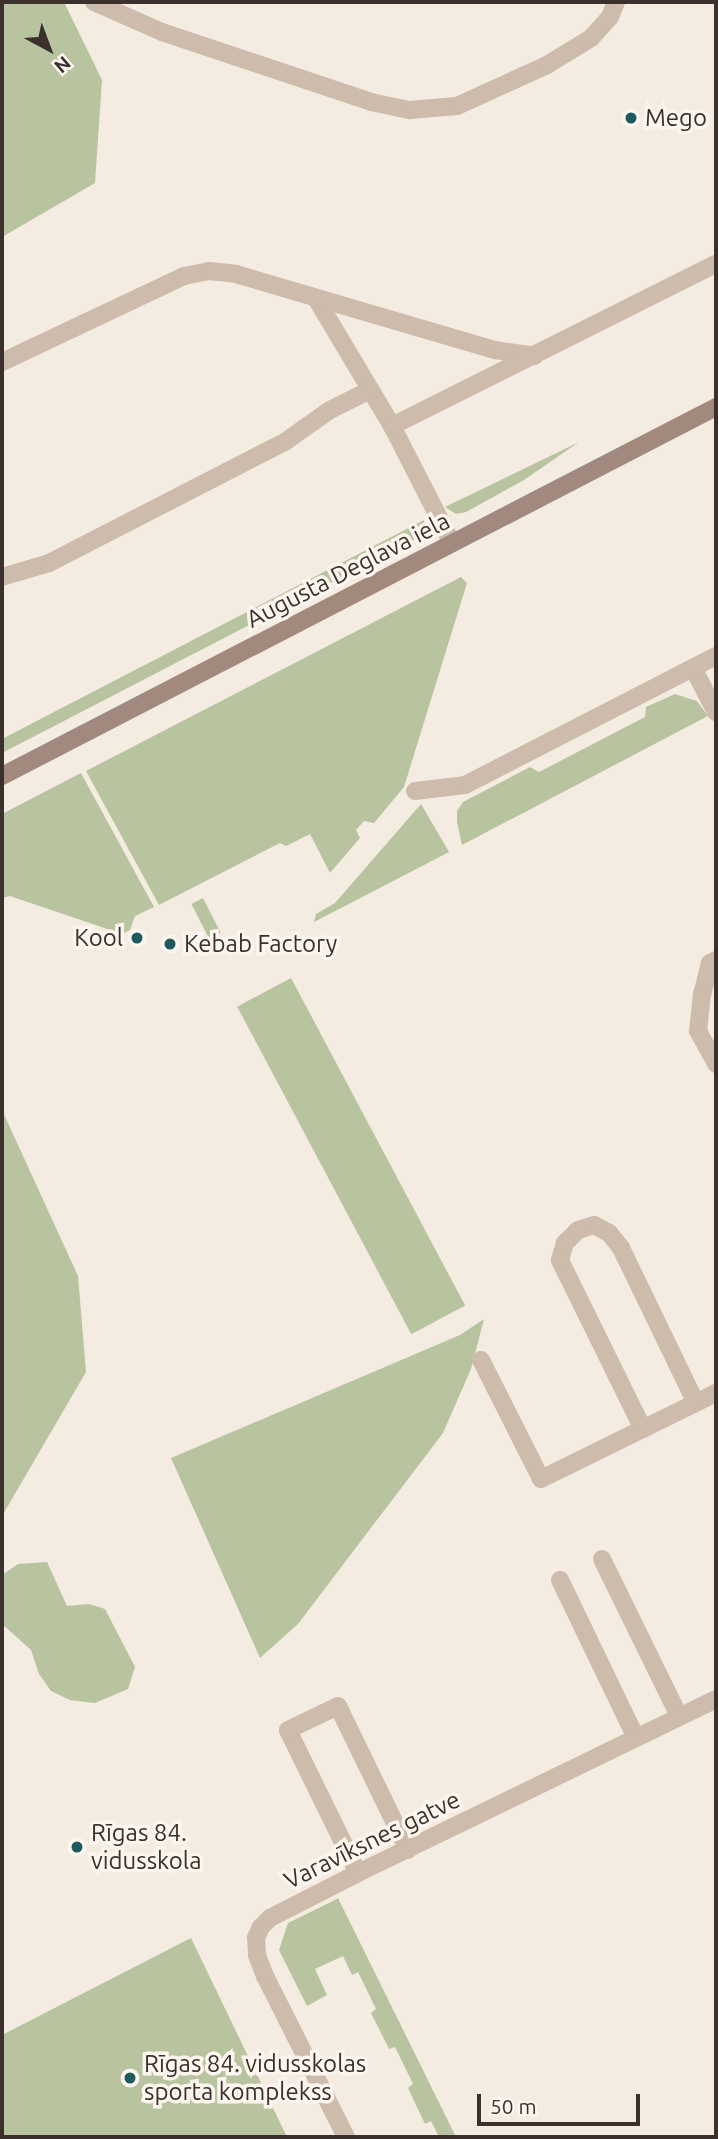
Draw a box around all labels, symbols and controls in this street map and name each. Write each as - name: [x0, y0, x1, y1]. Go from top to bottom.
- north arrow: [14, 14, 84, 84]
- text: N: [50, 52, 75, 78]
- place label: Mego: [645, 104, 707, 132]
- marker: Mego: [623, 110, 639, 126]
- street label: Augusta Deglava iela: [242, 506, 454, 634]
- place label: Kool: [74, 924, 123, 952]
- marker: Kool: [129, 930, 145, 946]
- place label: Kebab Factory: [184, 930, 337, 958]
- marker: Kebab Factory: [162, 936, 178, 952]
- street label: Varavīksnes gatve: [279, 1785, 465, 1895]
- place label: Rīgas 84. vidusskola: [91, 1819, 201, 1875]
- marker: Rīgas 84. vidusskola: [69, 1839, 85, 1855]
- place label: Rīgas 84. vidusskolas sporta komplekss: [144, 2050, 366, 2106]
- marker: Rīgas 84. vidusskolas sporta komplekss: [122, 2070, 138, 2086]
- scale bar: [480, 2080, 643, 2124]
- text: 50 m: [490, 2094, 537, 2118]

